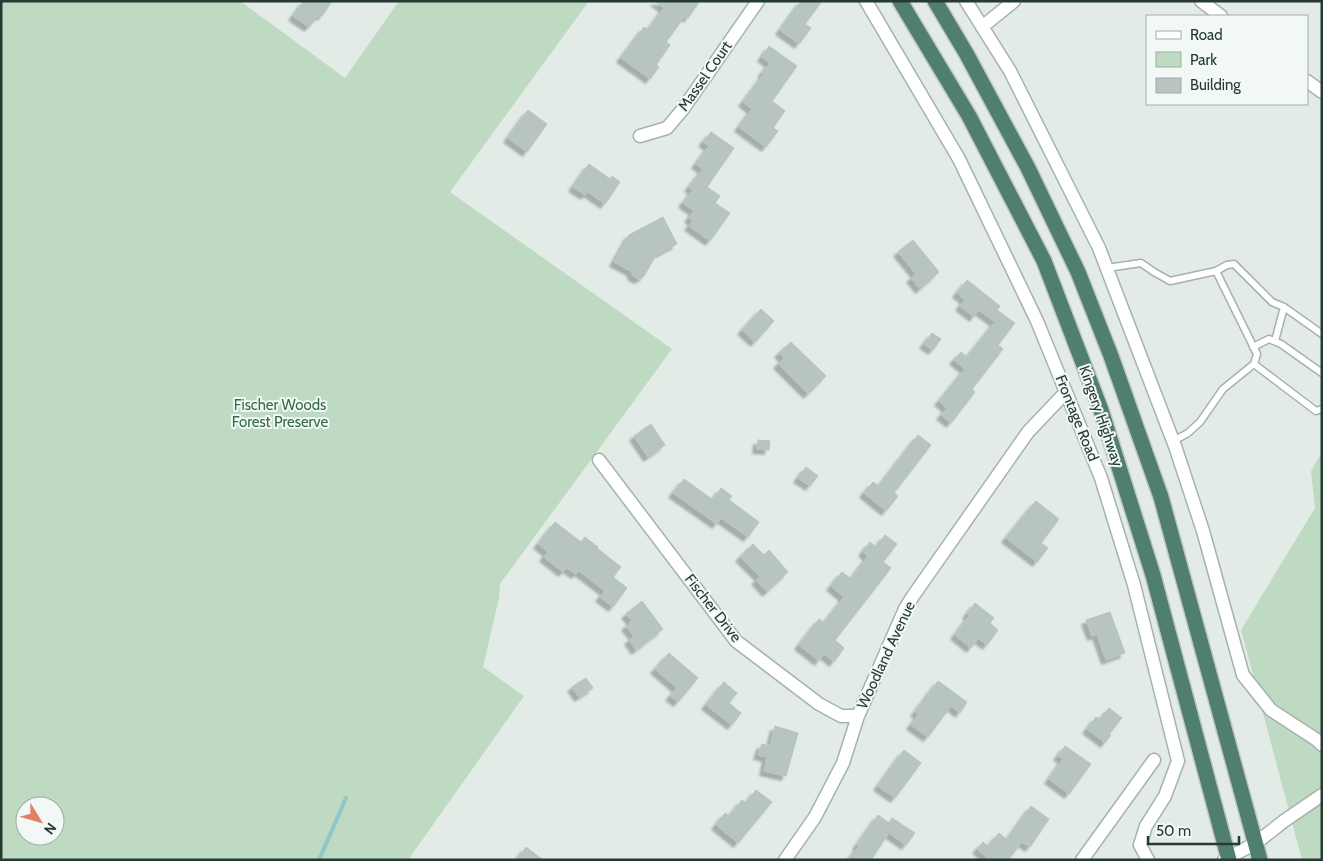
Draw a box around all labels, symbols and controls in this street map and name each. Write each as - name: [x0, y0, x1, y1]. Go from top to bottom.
- legend: [1146, 15, 1308, 105]
- text: Road: [1190, 26, 1223, 44]
- street label: Massel Court: [674, 38, 736, 114]
- text: Park: [1190, 51, 1217, 69]
- text: Building: [1190, 76, 1241, 94]
- street label: Kingery Highway: [1075, 363, 1127, 469]
- street label: Frontage Road: [1052, 372, 1102, 464]
- park label: Fischer Woods Forest Preserve: [232, 396, 329, 431]
- street label: Fischer Drive: [681, 570, 745, 646]
- street label: Woodland Avenue: [853, 598, 919, 712]
- north arrow: [15, 796, 65, 846]
- scale bar: [1148, 814, 1239, 846]
- text: N: [40, 819, 61, 838]
- text: 50 m: [1156, 822, 1191, 840]

